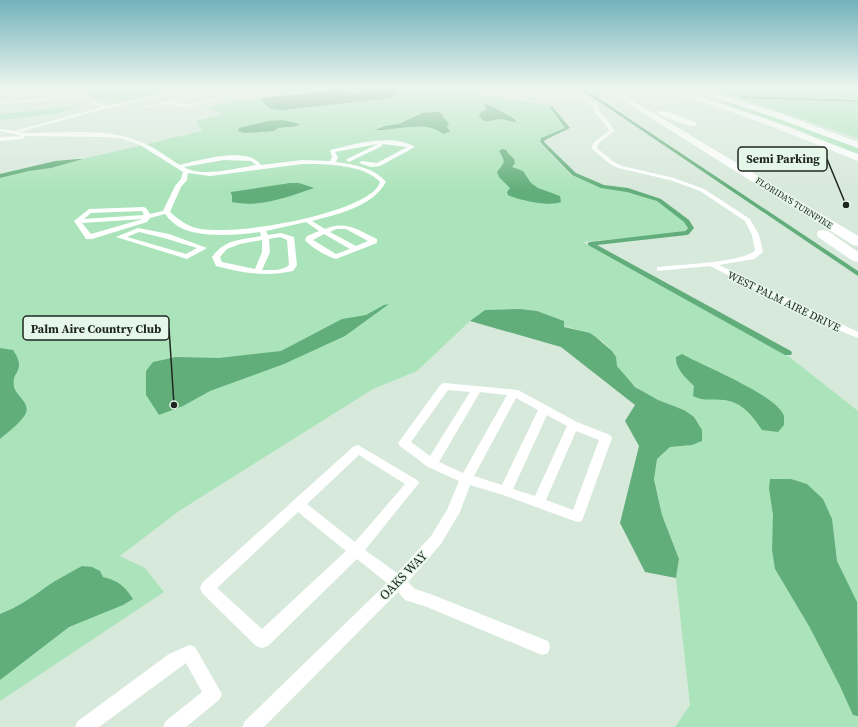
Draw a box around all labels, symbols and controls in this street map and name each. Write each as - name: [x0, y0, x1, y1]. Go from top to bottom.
- callout: Semi Parking: [738, 147, 827, 171]
- text: Semi Parking: [746, 151, 820, 167]
- street label: FLORIDA'S TURNPIKE: [753, 174, 835, 232]
- street label: WEST PALM AIRE DRIVE: [725, 268, 843, 336]
- callout: Palm Aire Country Club: [23, 316, 169, 340]
- text: Palm Aire Country Club: [31, 321, 161, 337]
- street label: OAKS WAY: [376, 547, 432, 604]

